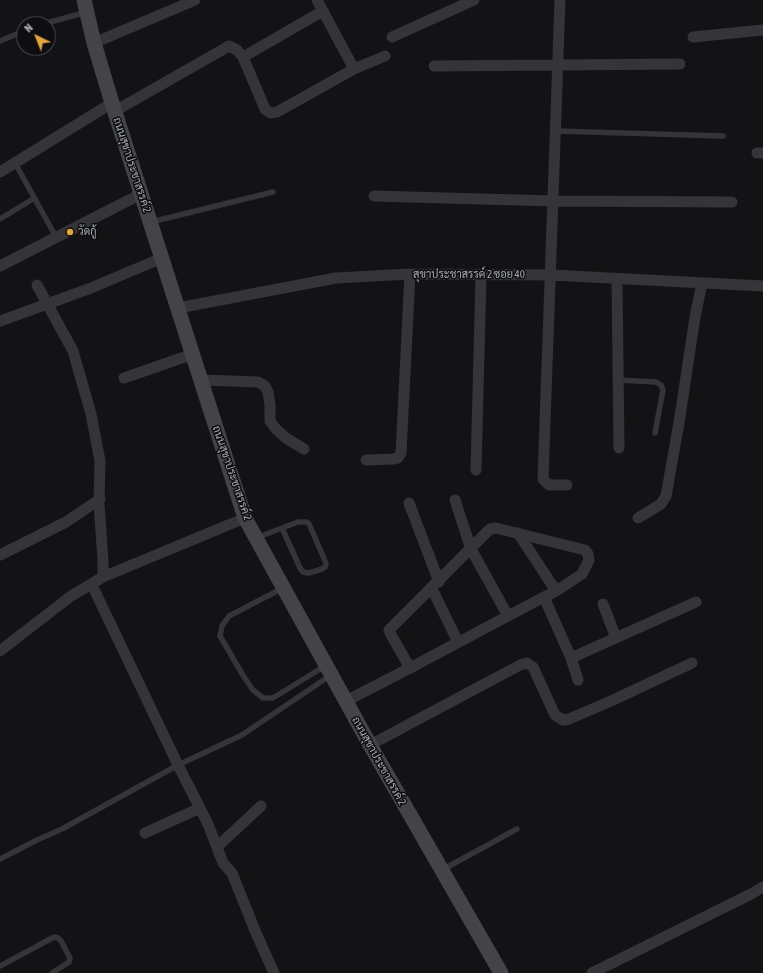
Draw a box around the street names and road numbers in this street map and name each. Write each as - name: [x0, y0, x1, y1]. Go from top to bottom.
- street label: ถนนสุขาประชาสรรค์ 2: [110, 116, 154, 214]
- street label: สุขาประชาสรรค์ 2 ซอย 40: [413, 268, 525, 282]
- street label: ถนนสุขาประชาสรรค์ 2: [210, 424, 254, 522]
- street label: ถนนสุขาประชาสรรค์ 2: [349, 714, 409, 808]

